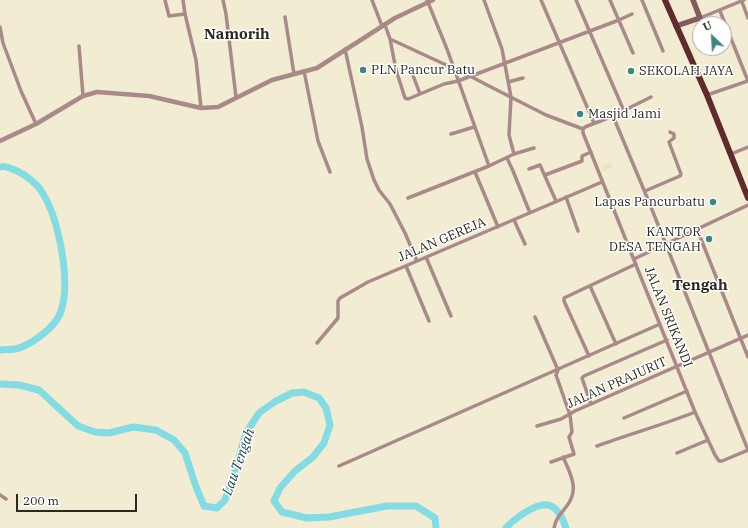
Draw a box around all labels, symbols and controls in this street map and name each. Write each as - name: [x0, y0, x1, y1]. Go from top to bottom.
- north arrow: [692, 16, 732, 56]
- text: U: [701, 18, 714, 34]
- district label: Namorih: [204, 26, 270, 44]
- place label: PLN Pancur Batu: [371, 62, 475, 78]
- place label: SEKOLAH JAYA: [639, 63, 733, 79]
- marker: PLN Pancur Batu: [358, 65, 368, 75]
- marker: SEKOLAH JAYA: [626, 66, 636, 76]
- place label: Masjid Jami: [588, 106, 661, 122]
- marker: Masjid Jami: [575, 109, 585, 119]
- place label: Lapas Pancurbatu: [594, 194, 705, 210]
- marker: Lapas Pancurbatu: [708, 197, 718, 207]
- street label: JALAN GEREJA: [396, 215, 488, 265]
- place label: KANTOR DESA TENGAH: [609, 224, 701, 255]
- marker: KANTOR DESA TENGAH: [704, 234, 714, 244]
- street label: JALAN SRIKANDI: [641, 264, 695, 370]
- district label: Tengah: [672, 277, 728, 295]
- street label: JALAN PRAJURIT: [565, 354, 669, 412]
- water label: Lau Tengah: [219, 426, 259, 498]
- scale bar: [18, 486, 139, 512]
- text: 200 m: [23, 493, 59, 508]

